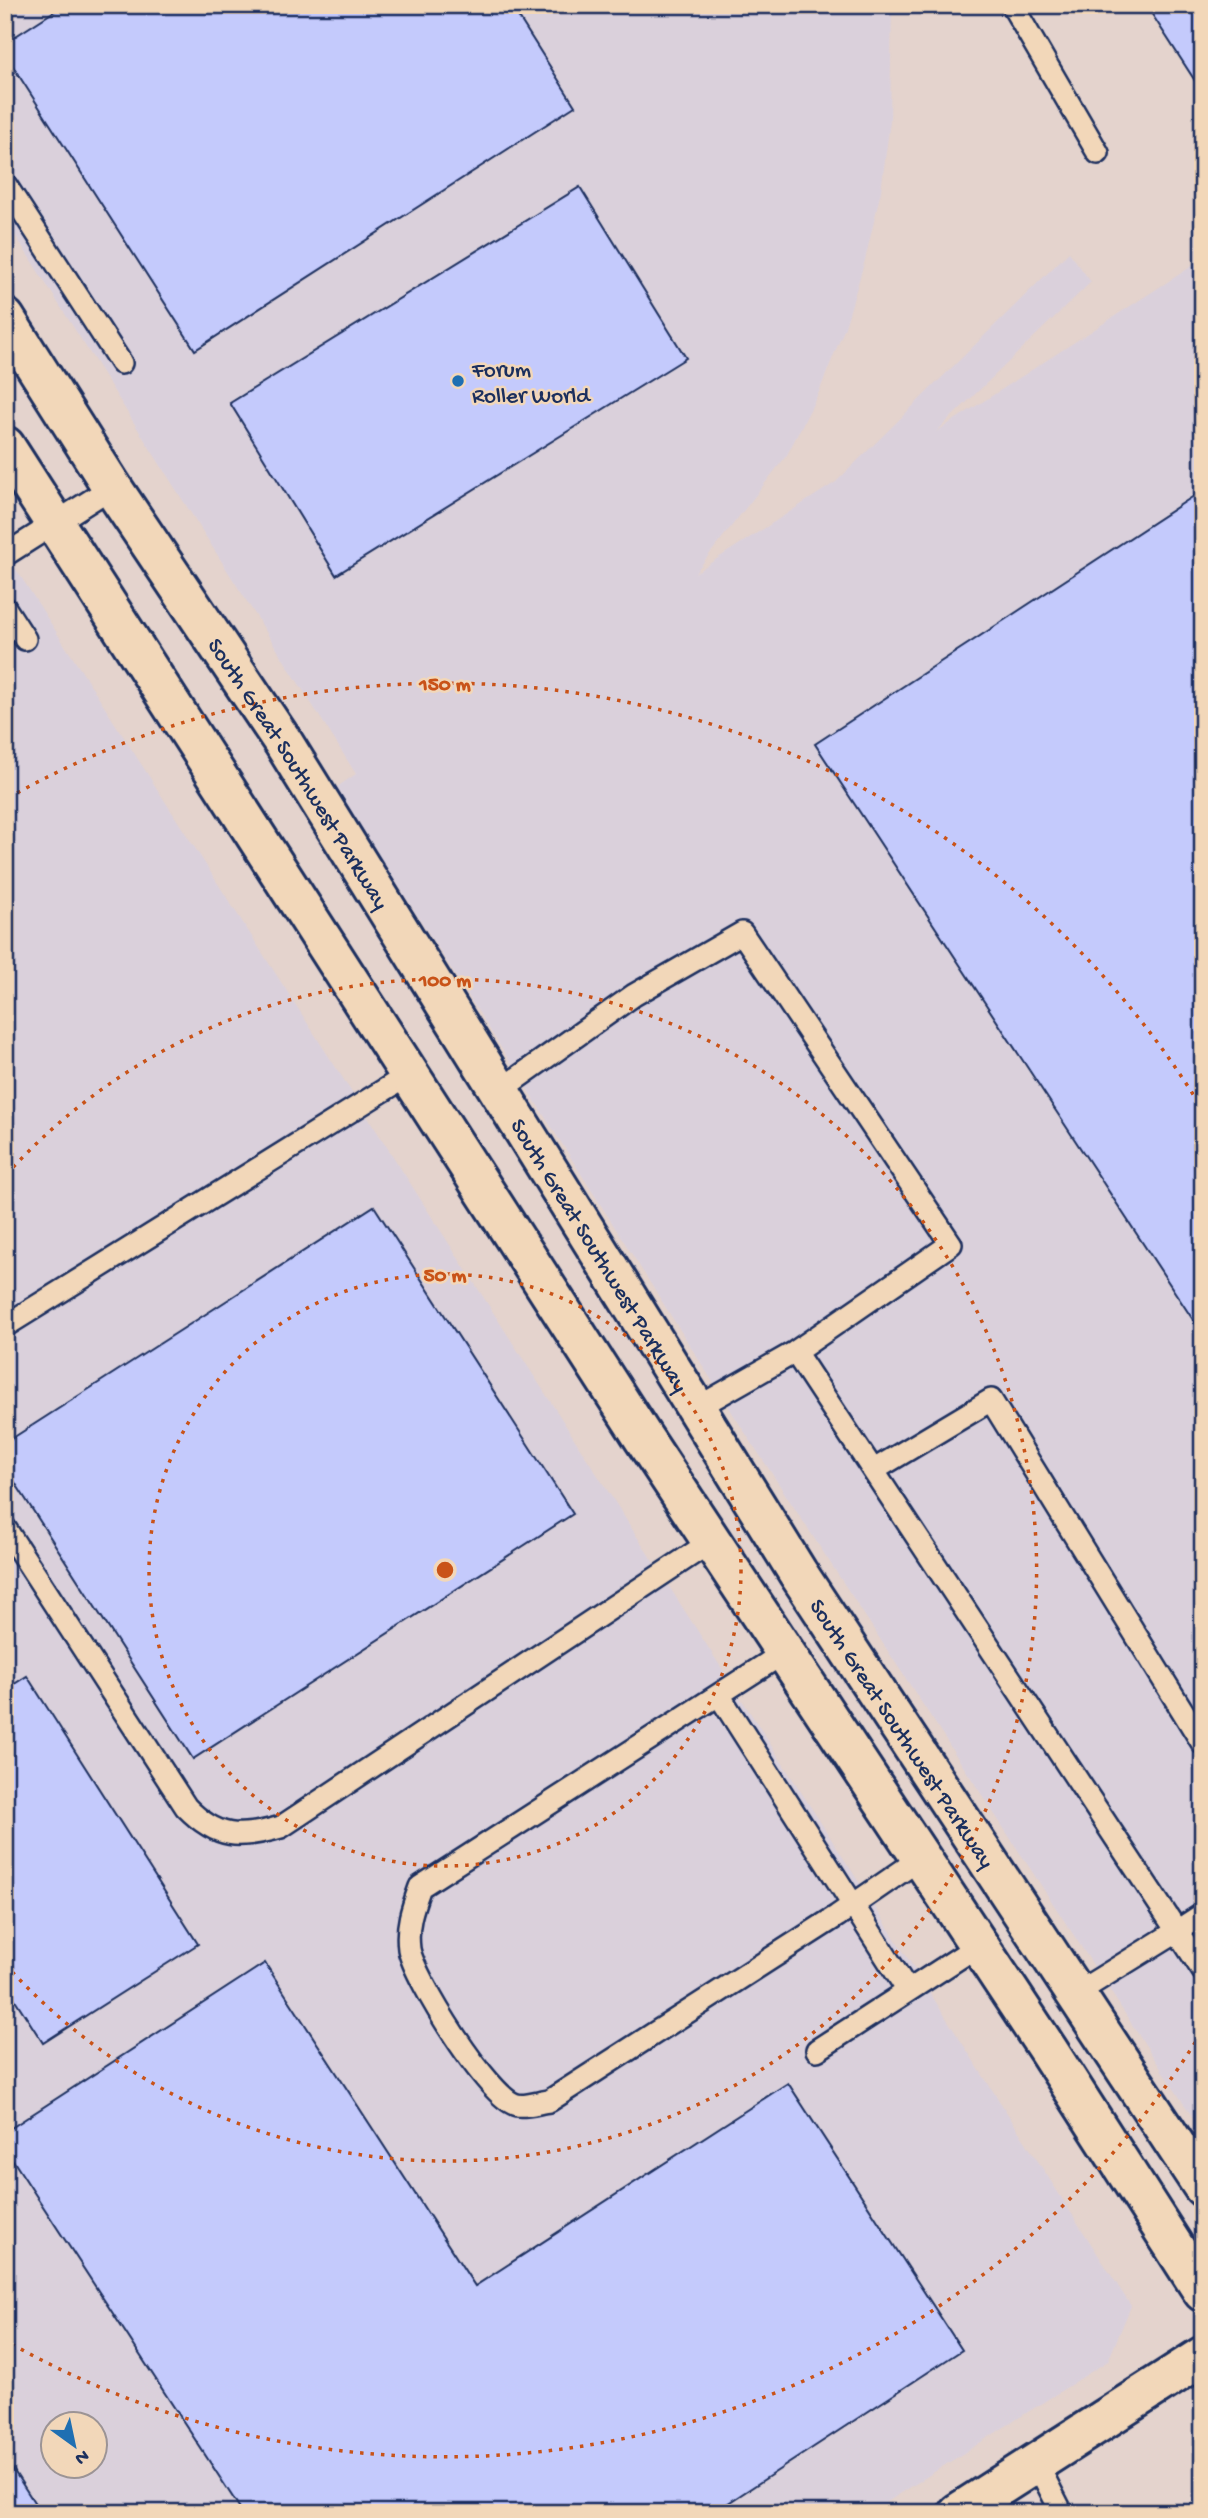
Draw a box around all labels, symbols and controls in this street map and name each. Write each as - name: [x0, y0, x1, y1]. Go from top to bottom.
- place label: Forum Roller World: [471, 358, 591, 411]
- marker: Forum Roller World: [450, 373, 466, 389]
- street label: South Great Southwest Parkway: [200, 634, 393, 915]
- text: 150 m: [418, 674, 471, 699]
- text: 100 m: [418, 970, 471, 995]
- street label: South Great Southwest Parkway: [503, 1115, 693, 1398]
- text: 50 m: [424, 1265, 467, 1290]
- centre of rings: [433, 1558, 457, 1582]
- street label: South Great Southwest Parkway: [802, 1595, 999, 1874]
- north arrow: [38, 2410, 108, 2480]
- text: N: [70, 2443, 93, 2469]

